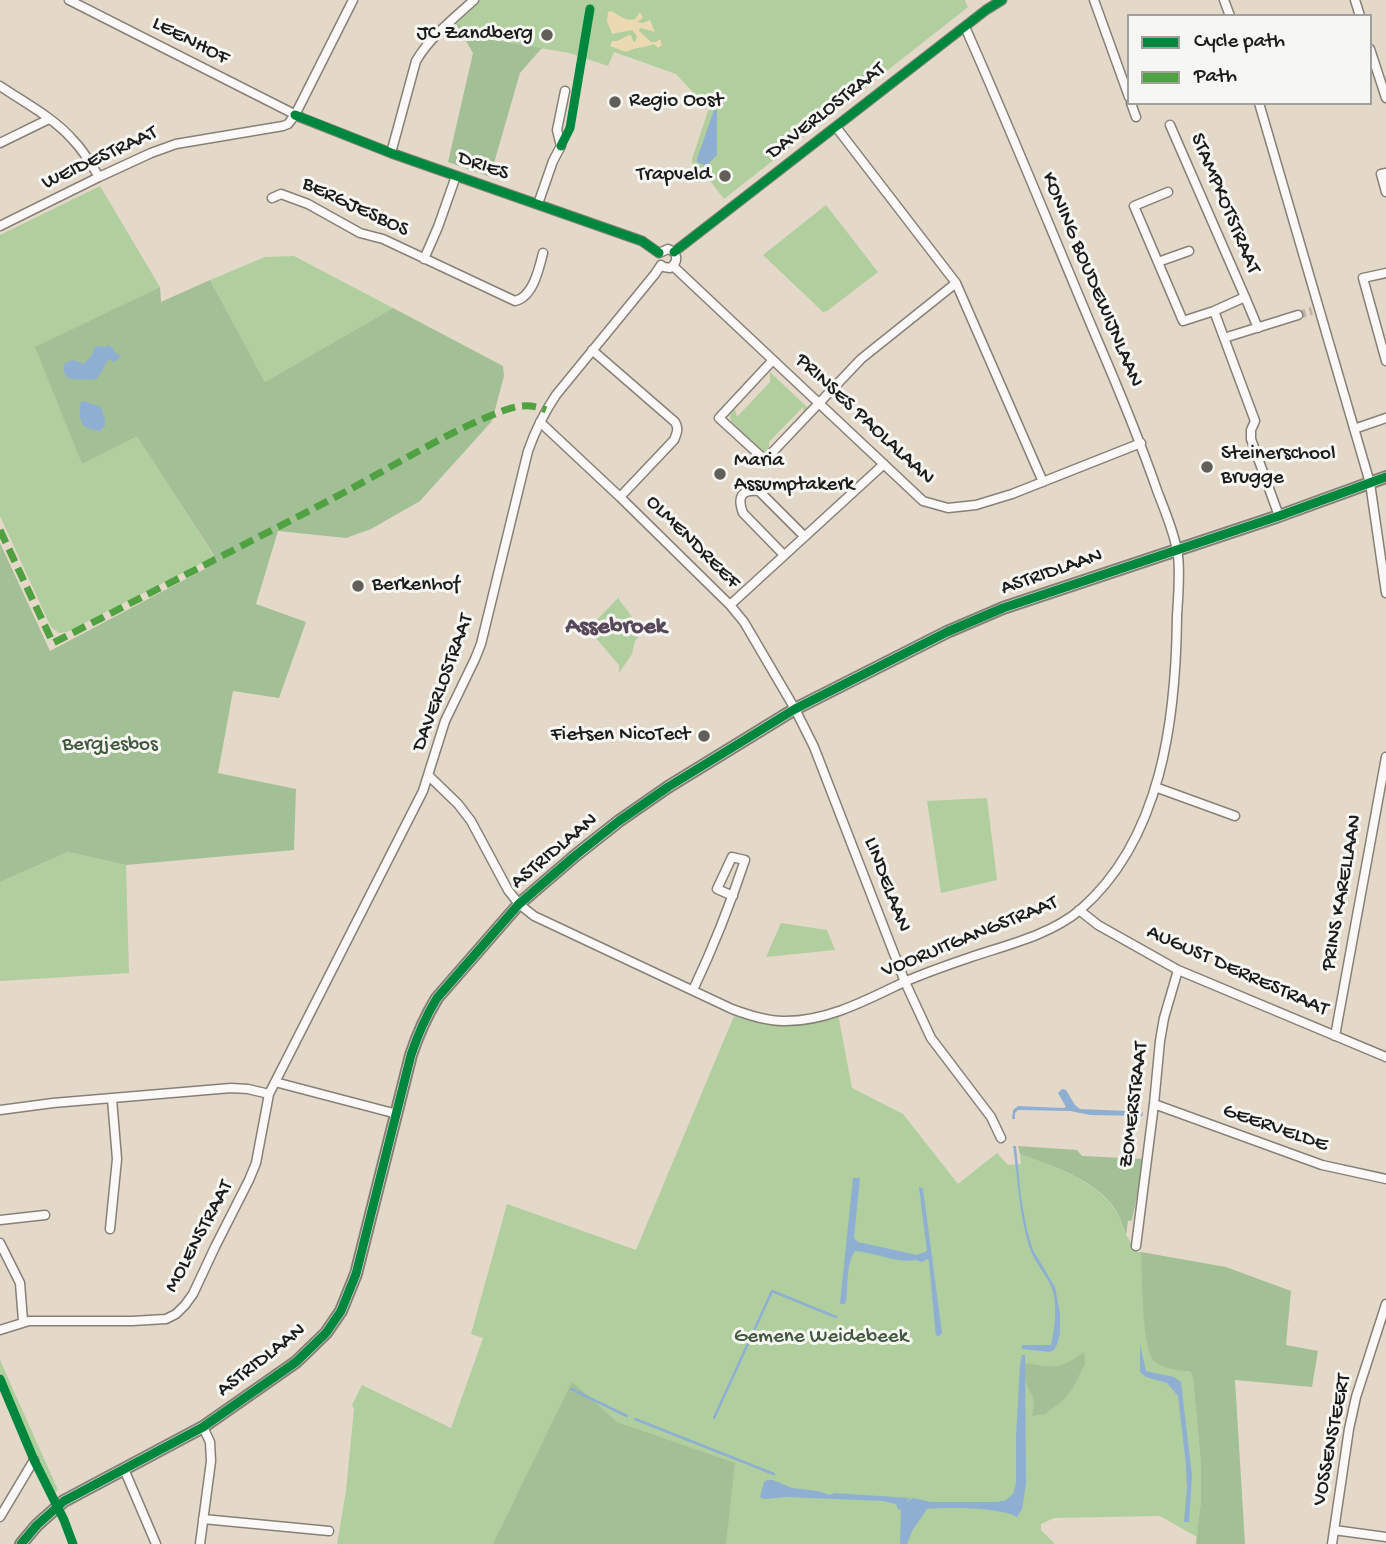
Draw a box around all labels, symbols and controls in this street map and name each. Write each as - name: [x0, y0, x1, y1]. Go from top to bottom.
- street label: LEENHOF: [147, 12, 233, 72]
- legend: [1127, 14, 1372, 105]
- place label: JC Zandberg: [417, 22, 533, 48]
- marker: JC Zandberg: [539, 27, 555, 43]
- text: Cycle path: [1194, 30, 1285, 55]
- street label: DAVERLOSTRAAT: [763, 58, 891, 166]
- text: Path: [1194, 65, 1237, 90]
- place label: Regio Oost: [629, 89, 723, 115]
- marker: Regio Oost: [607, 94, 623, 110]
- street label: WEIDESTRAAT: [38, 121, 162, 197]
- street label: STAMPKOTSTRAAT: [1183, 130, 1265, 278]
- street label: DRIES: [454, 147, 512, 187]
- place label: Trapveld: [636, 163, 711, 189]
- marker: Trapveld: [717, 168, 733, 184]
- street label: KONING BOUDEWIJNLAAN: [1034, 169, 1148, 391]
- street label: BERGJESBOS: [297, 172, 413, 244]
- street label: PRINSES PAOLALAAN: [789, 349, 939, 491]
- place label: Steinerschool Brugge: [1221, 442, 1336, 492]
- place label: Maria Assumptakerk: [734, 449, 854, 499]
- marker: Steinerschool Brugge: [1199, 459, 1215, 475]
- marker: Maria Assumptakerk: [712, 466, 728, 482]
- street label: OLMENDREEF: [639, 490, 745, 596]
- street label: ASTRIDLAAN: [998, 544, 1106, 602]
- place label: Berkenhof: [372, 573, 460, 599]
- marker: Berkenhof: [350, 578, 366, 594]
- street label: DAVERLOSTRAAT: [408, 611, 480, 755]
- district label: Assebroek: [566, 614, 666, 642]
- place label: Fietsen NicoTect: [551, 723, 690, 749]
- marker: Fietsen NicoTect: [696, 728, 712, 744]
- park label: Bergjesbos: [62, 733, 158, 759]
- street label: ASTRIDLAAN: [506, 808, 604, 896]
- street label: PRINS KARELLAAN: [1317, 813, 1369, 973]
- street label: LINDELAAN: [856, 834, 916, 936]
- street label: VOORUITGANGSTRAAT: [878, 891, 1062, 985]
- street label: AUGUST DERRESTRAAT: [1142, 921, 1332, 1023]
- street label: ZOMERSTRAAT: [1115, 1041, 1155, 1169]
- street label: GEERVELDE: [1219, 1099, 1331, 1159]
- street label: MOLENSTRAAT: [160, 1177, 240, 1297]
- street label: ASTRIDLAAN: [212, 1318, 312, 1404]
- park label: Gemene Weidebeek: [734, 1325, 908, 1351]
- street label: VOSSENSTEERT: [1308, 1372, 1358, 1508]

